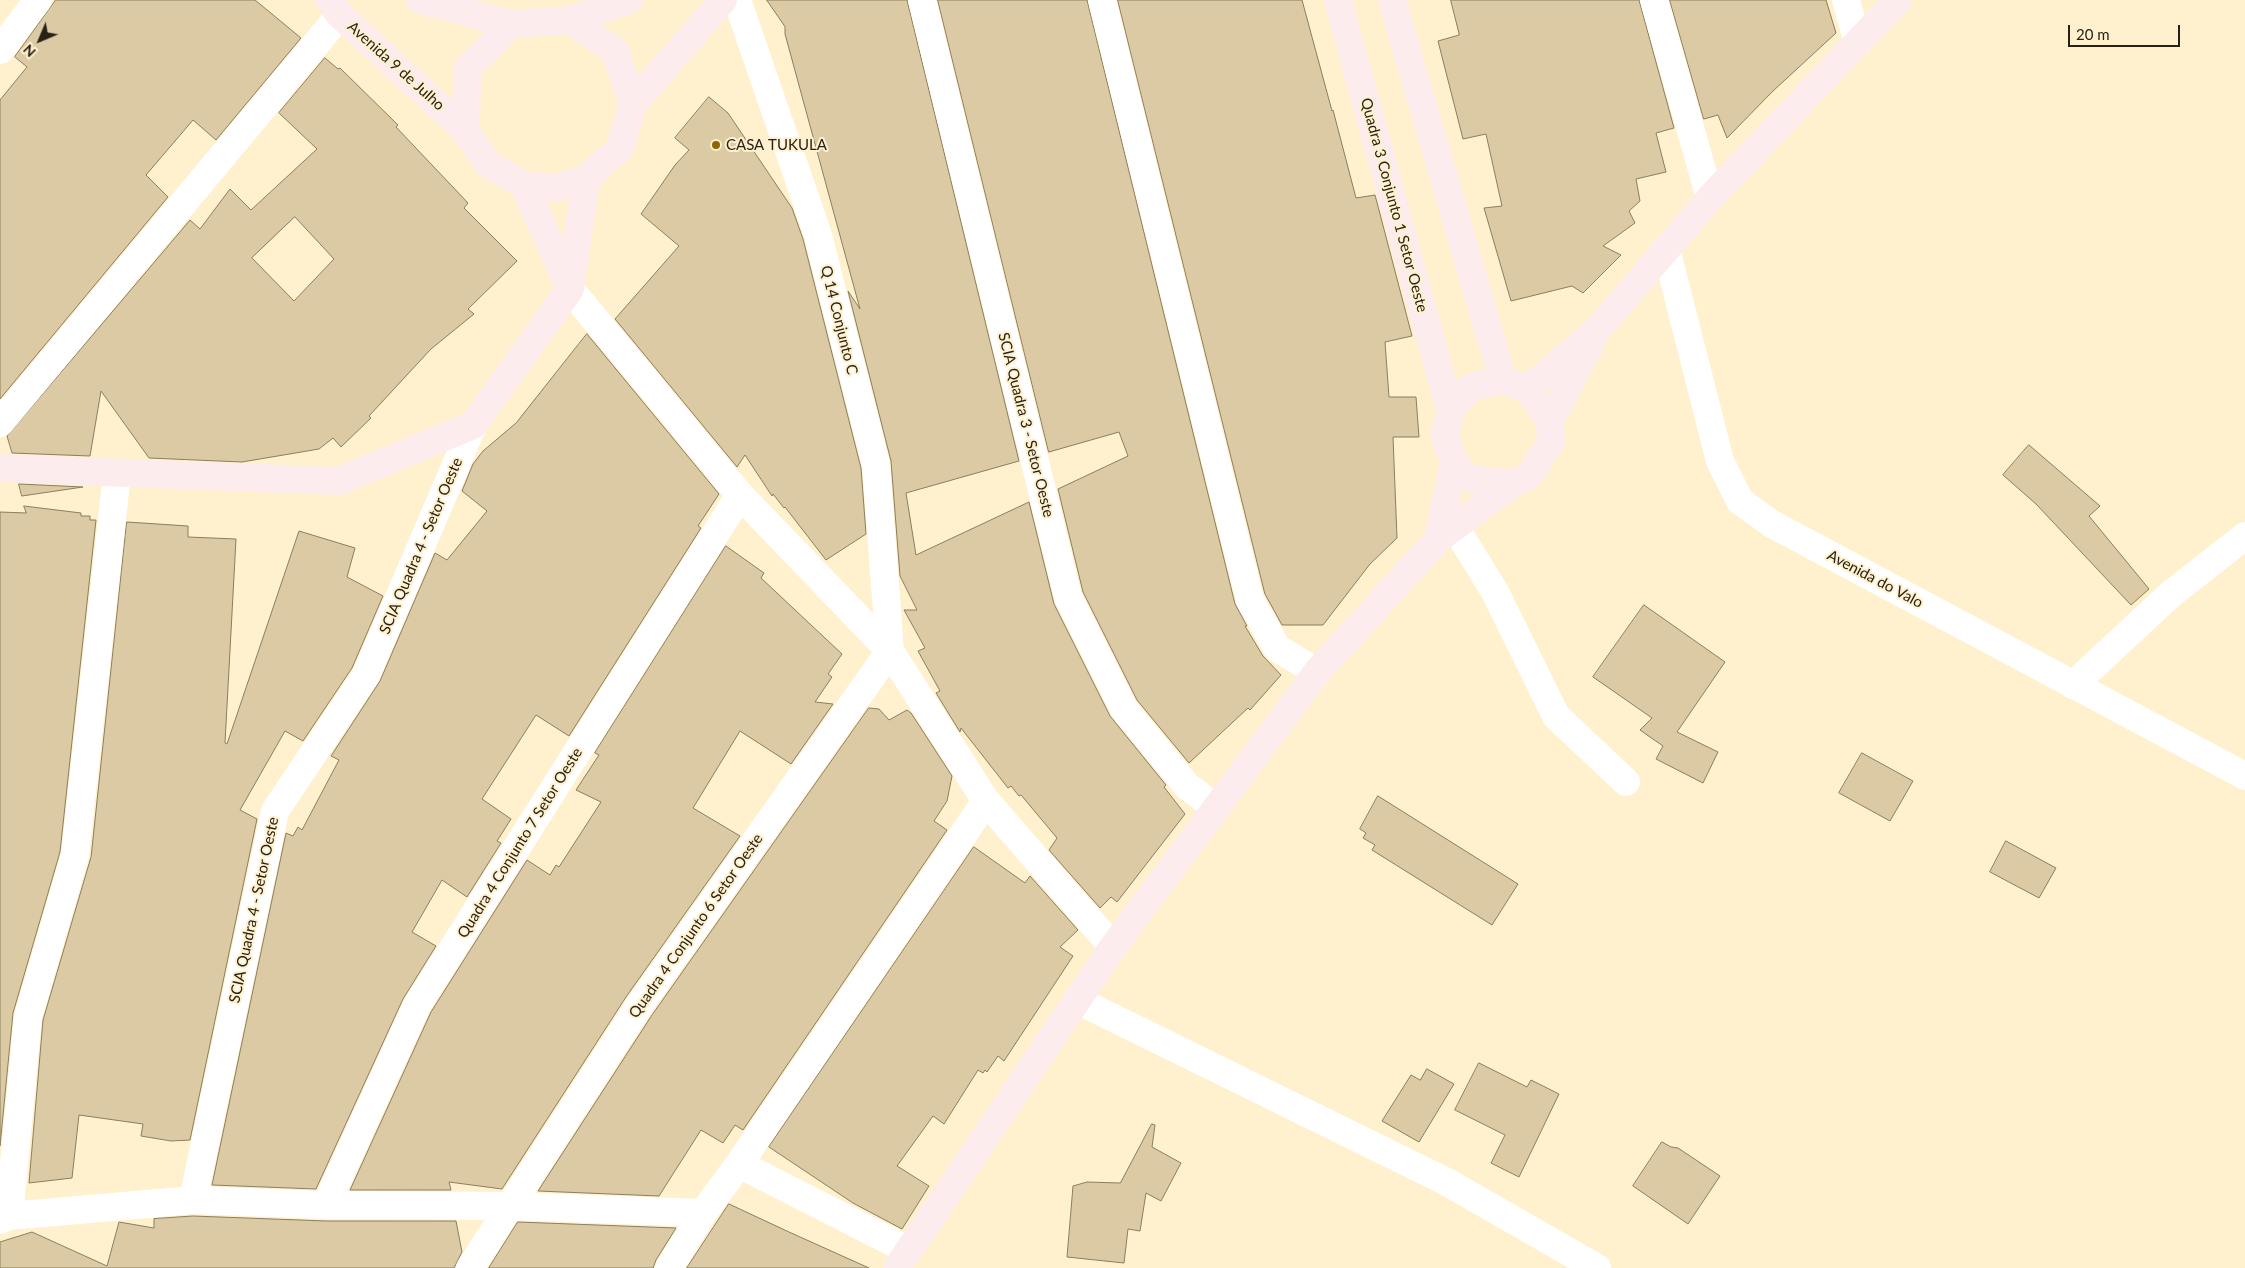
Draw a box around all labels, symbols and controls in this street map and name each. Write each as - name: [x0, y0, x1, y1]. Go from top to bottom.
- north arrow: [15, 15, 65, 65]
- scale bar: [2070, 15, 2182, 47]
- street label: Avenida 9 de Julho: [344, 18, 448, 114]
- text: 20 m: [2076, 25, 2110, 43]
- text: N: [19, 41, 39, 61]
- street label: Quadra 3 Conjunto 1 Setor Oeste: [1357, 96, 1431, 314]
- place label: CASA TUKULA: [726, 136, 827, 154]
- marker: CASA TUKULA: [710, 139, 722, 151]
- street label: Q 14 Conjunto C: [817, 264, 861, 376]
- street label: SCIA Quadra 3 - Setor Oeste: [994, 331, 1058, 519]
- street label: SCIA Quadra 4 - Setor Oeste: [376, 455, 466, 637]
- street label: Avenida do Valo: [1824, 546, 1926, 612]
- street label: Quadra 4 Conjunto 7 Setor Oeste: [454, 744, 586, 942]
- street label: SCIA Quadra 4 - Setor Oeste: [225, 815, 283, 1005]
- street label: Quadra 4 Conjunto 6 Setor Oeste: [625, 830, 767, 1022]

